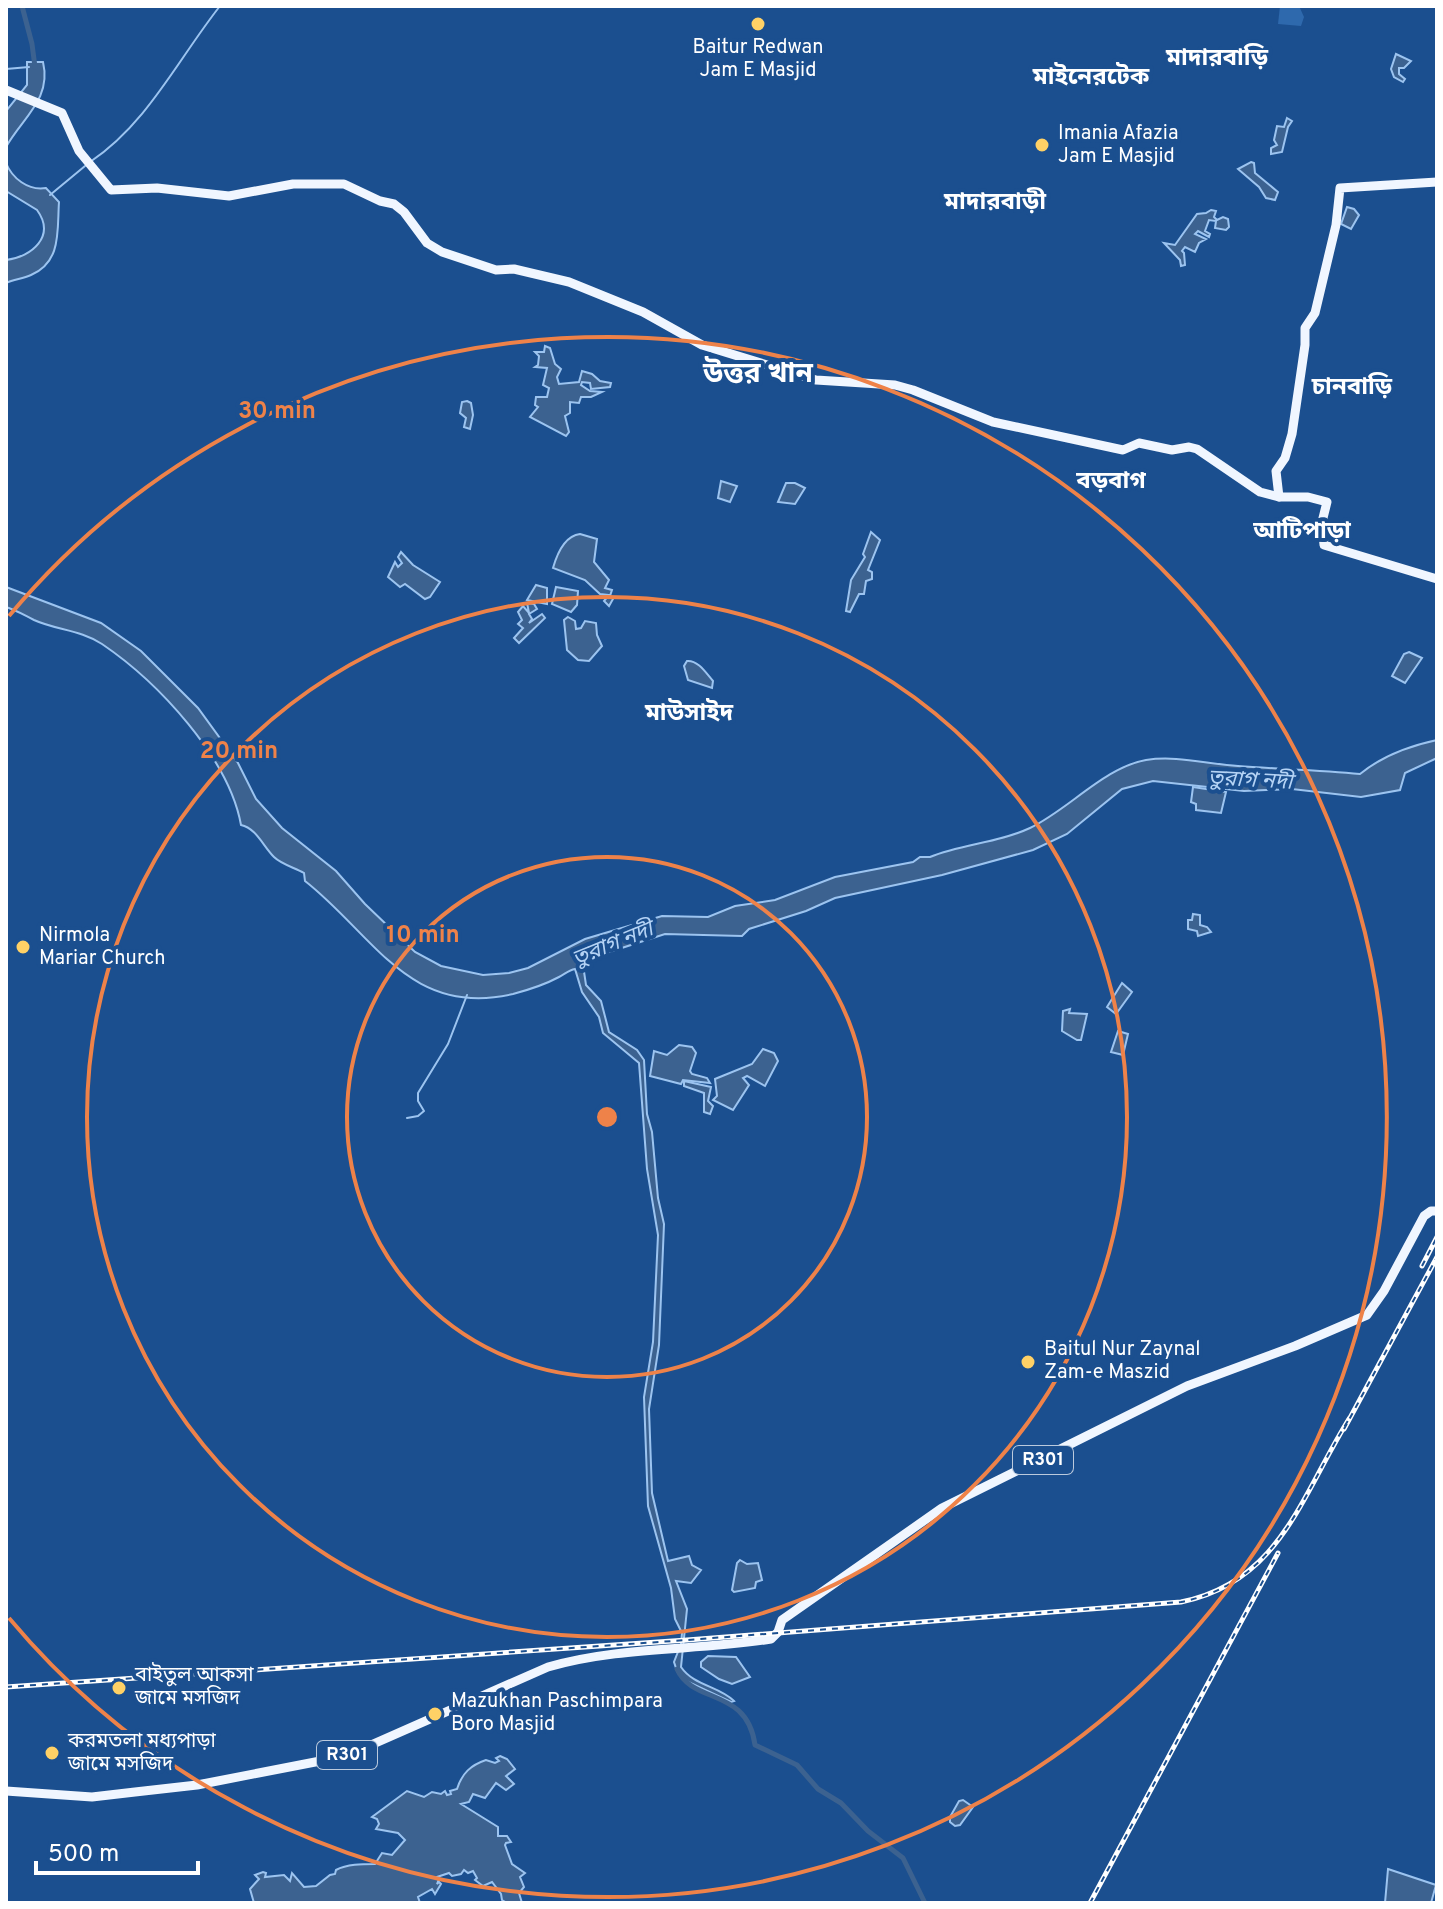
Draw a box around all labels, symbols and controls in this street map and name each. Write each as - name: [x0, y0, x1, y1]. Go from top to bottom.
- marker: Baitur Redwan Jam E Masjid: [749, 15, 767, 33]
- place label: Baitur Redwan Jam E Masjid: [692, 35, 824, 84]
- district label: মাদারবাড়ি: [1165, 43, 1269, 74]
- district label: মাইনেরটেক: [1032, 62, 1150, 93]
- place label: Imania Afazia Jam E Masjid: [1058, 121, 1178, 170]
- marker: Imania Afazia Jam E Masjid: [1033, 136, 1051, 154]
- district label: মাদারবাড়ী: [943, 187, 1047, 218]
- district label: উত্তর খান: [702, 356, 813, 393]
- district label: চানবাড়ি: [1311, 372, 1393, 403]
- text: 30 min: [238, 397, 316, 427]
- district label: বড়বাগ: [1075, 467, 1146, 497]
- district label: আটিপাড়া: [1252, 516, 1352, 547]
- district label: মাউসাইদ: [644, 698, 733, 729]
- text: 20 min: [200, 737, 278, 767]
- water label: তুরাগ নদী: [1207, 764, 1297, 797]
- water label: তুরাগ নদী: [568, 914, 661, 973]
- text: 10 min: [386, 921, 460, 951]
- place label: Nirmola Mariar Church: [39, 923, 165, 972]
- marker: Nirmola Mariar Church: [14, 938, 32, 956]
- centre of rings: [593, 1103, 621, 1131]
- place label: Baitul Nur Zaynal Zam-e Maszid: [1044, 1337, 1201, 1386]
- marker: Baitul Nur Zaynal Zam-e Maszid: [1019, 1353, 1037, 1371]
- road number: R301: [1013, 1446, 1073, 1474]
- place label: বাইতুল আকসা জামে মসজিদ: [134, 1662, 254, 1712]
- marker: বাইতুল আকসা জামে মসজিদ: [110, 1679, 128, 1697]
- place label: Mazukhan Paschimpara Boro Masjid: [451, 1689, 663, 1738]
- marker: Mazukhan Paschimpara Boro Masjid: [426, 1705, 444, 1723]
- place label: করমতলা মধ্যপাড়া জামে মসজিদ: [67, 1729, 217, 1778]
- road number: R301: [317, 1741, 377, 1769]
- marker: করমতলা মধ্যপাড়া জামে মসজিদ: [43, 1744, 61, 1762]
- scale bar: [36, 1825, 198, 1875]
- text: 500 m: [48, 1840, 119, 1870]

